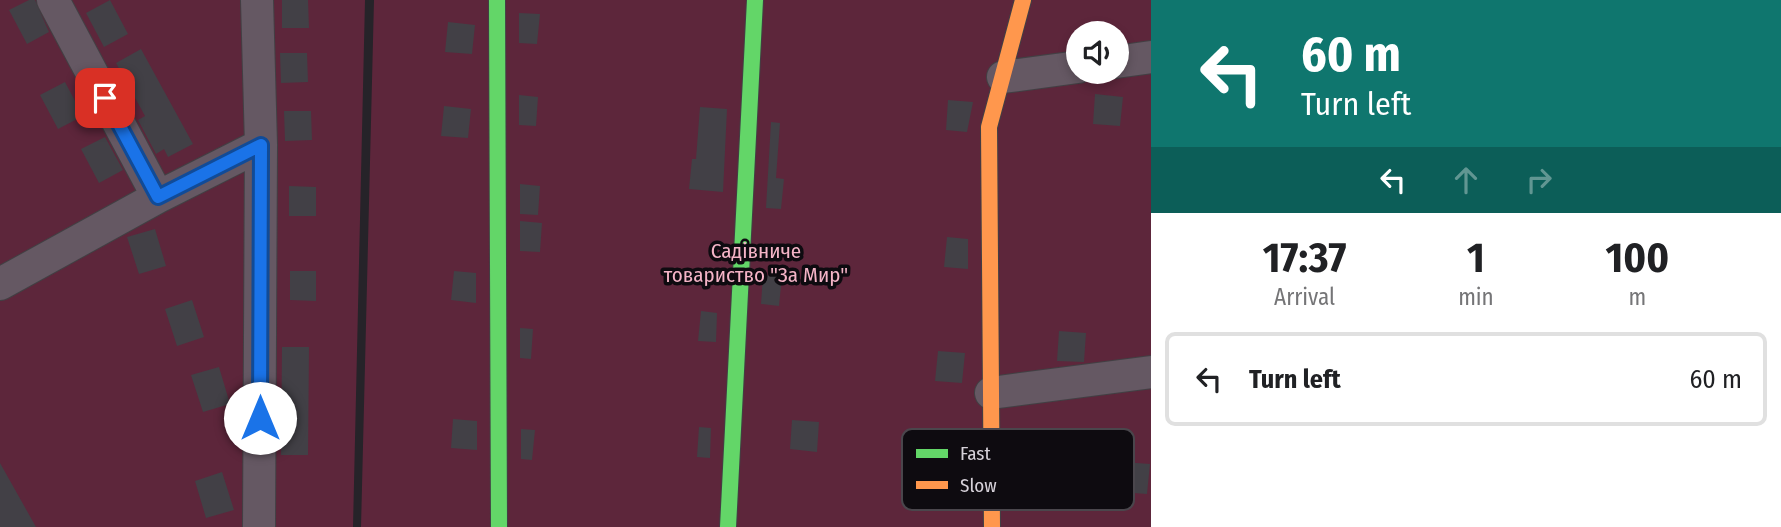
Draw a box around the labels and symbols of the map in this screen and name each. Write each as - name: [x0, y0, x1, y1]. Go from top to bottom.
- pin: [75, 68, 135, 128]
- park label: Садівниче товариство "За Мир": [664, 238, 848, 288]
- position arrow: [223, 381, 297, 455]
- legend: [902, 429, 1134, 510]
- text: Fast: [960, 442, 991, 465]
- text: Slow: [960, 474, 997, 497]

